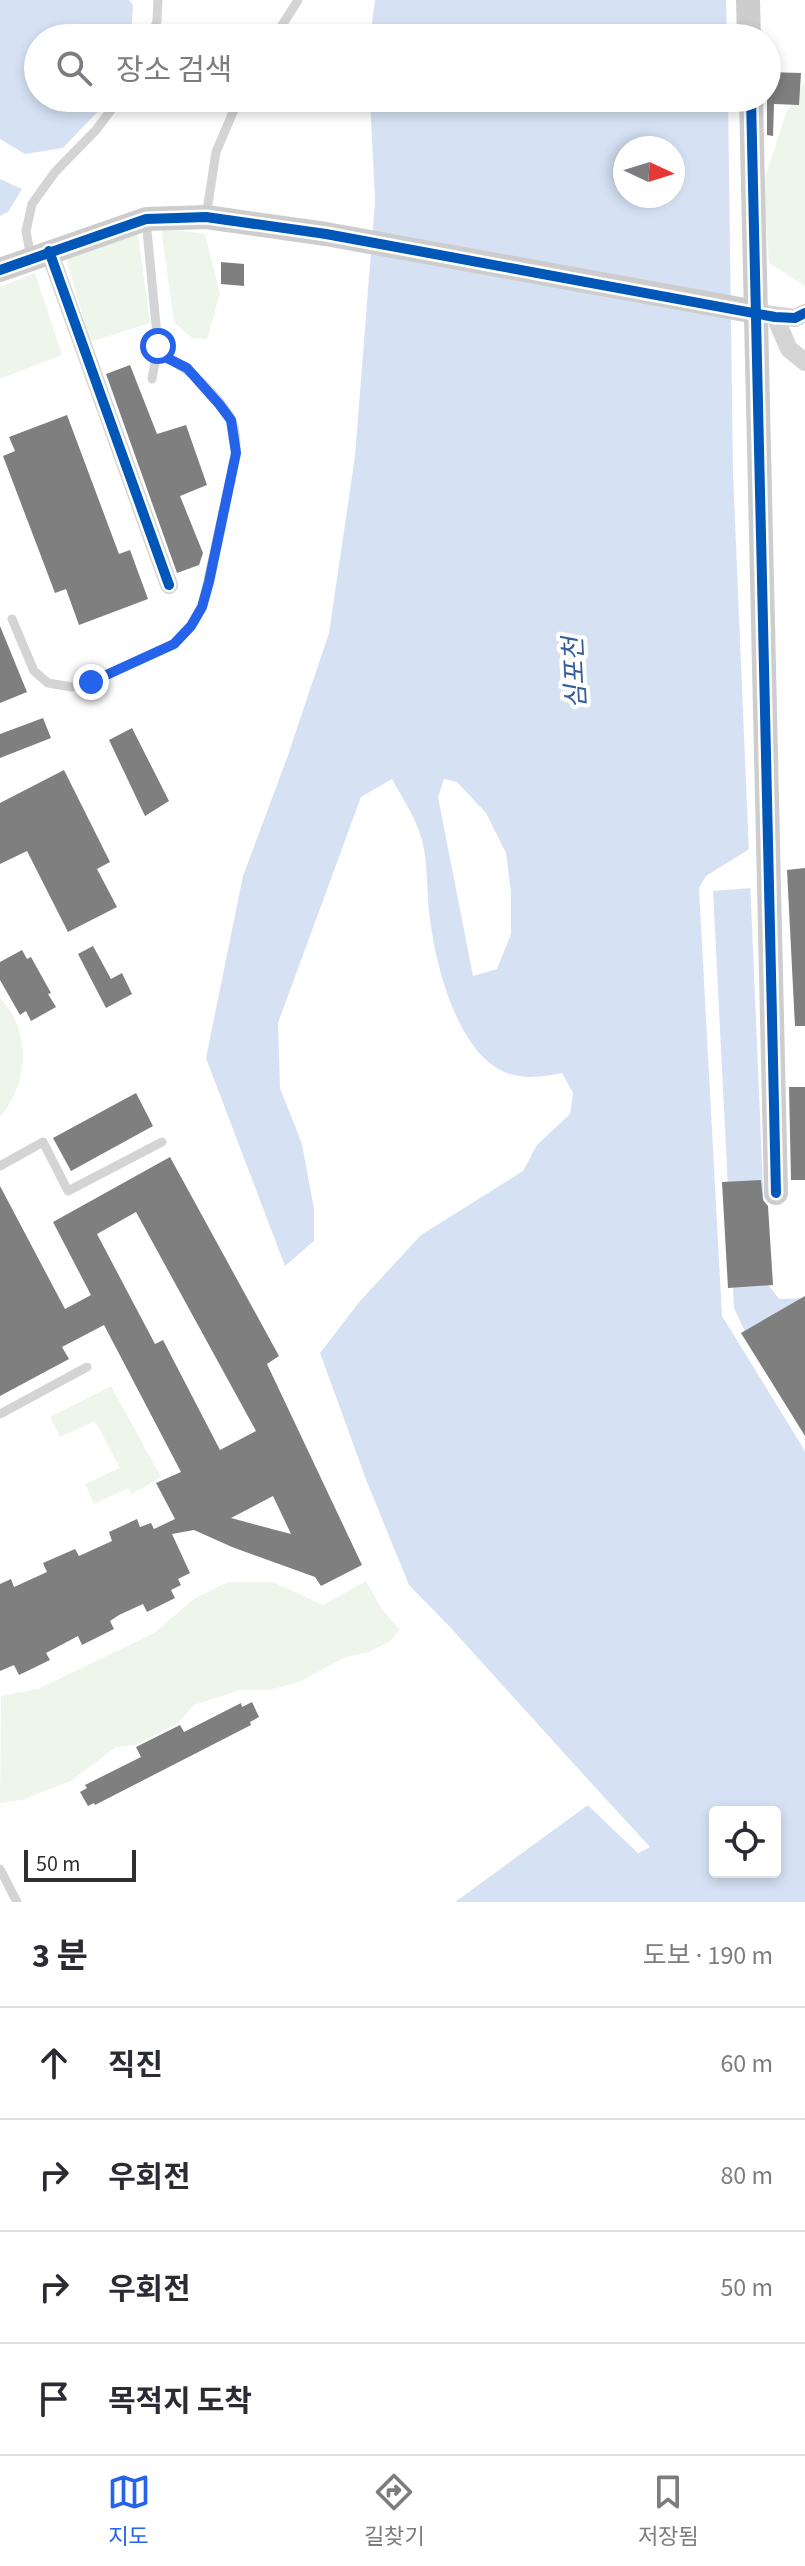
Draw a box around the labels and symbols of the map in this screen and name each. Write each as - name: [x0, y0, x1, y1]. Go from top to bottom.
- north arrow: [613, 136, 685, 208]
- route start: [140, 328, 176, 364]
- water label: 심포천: [554, 633, 595, 710]
- route end: [73, 664, 109, 700]
- scale bar: [24, 1846, 136, 1882]

